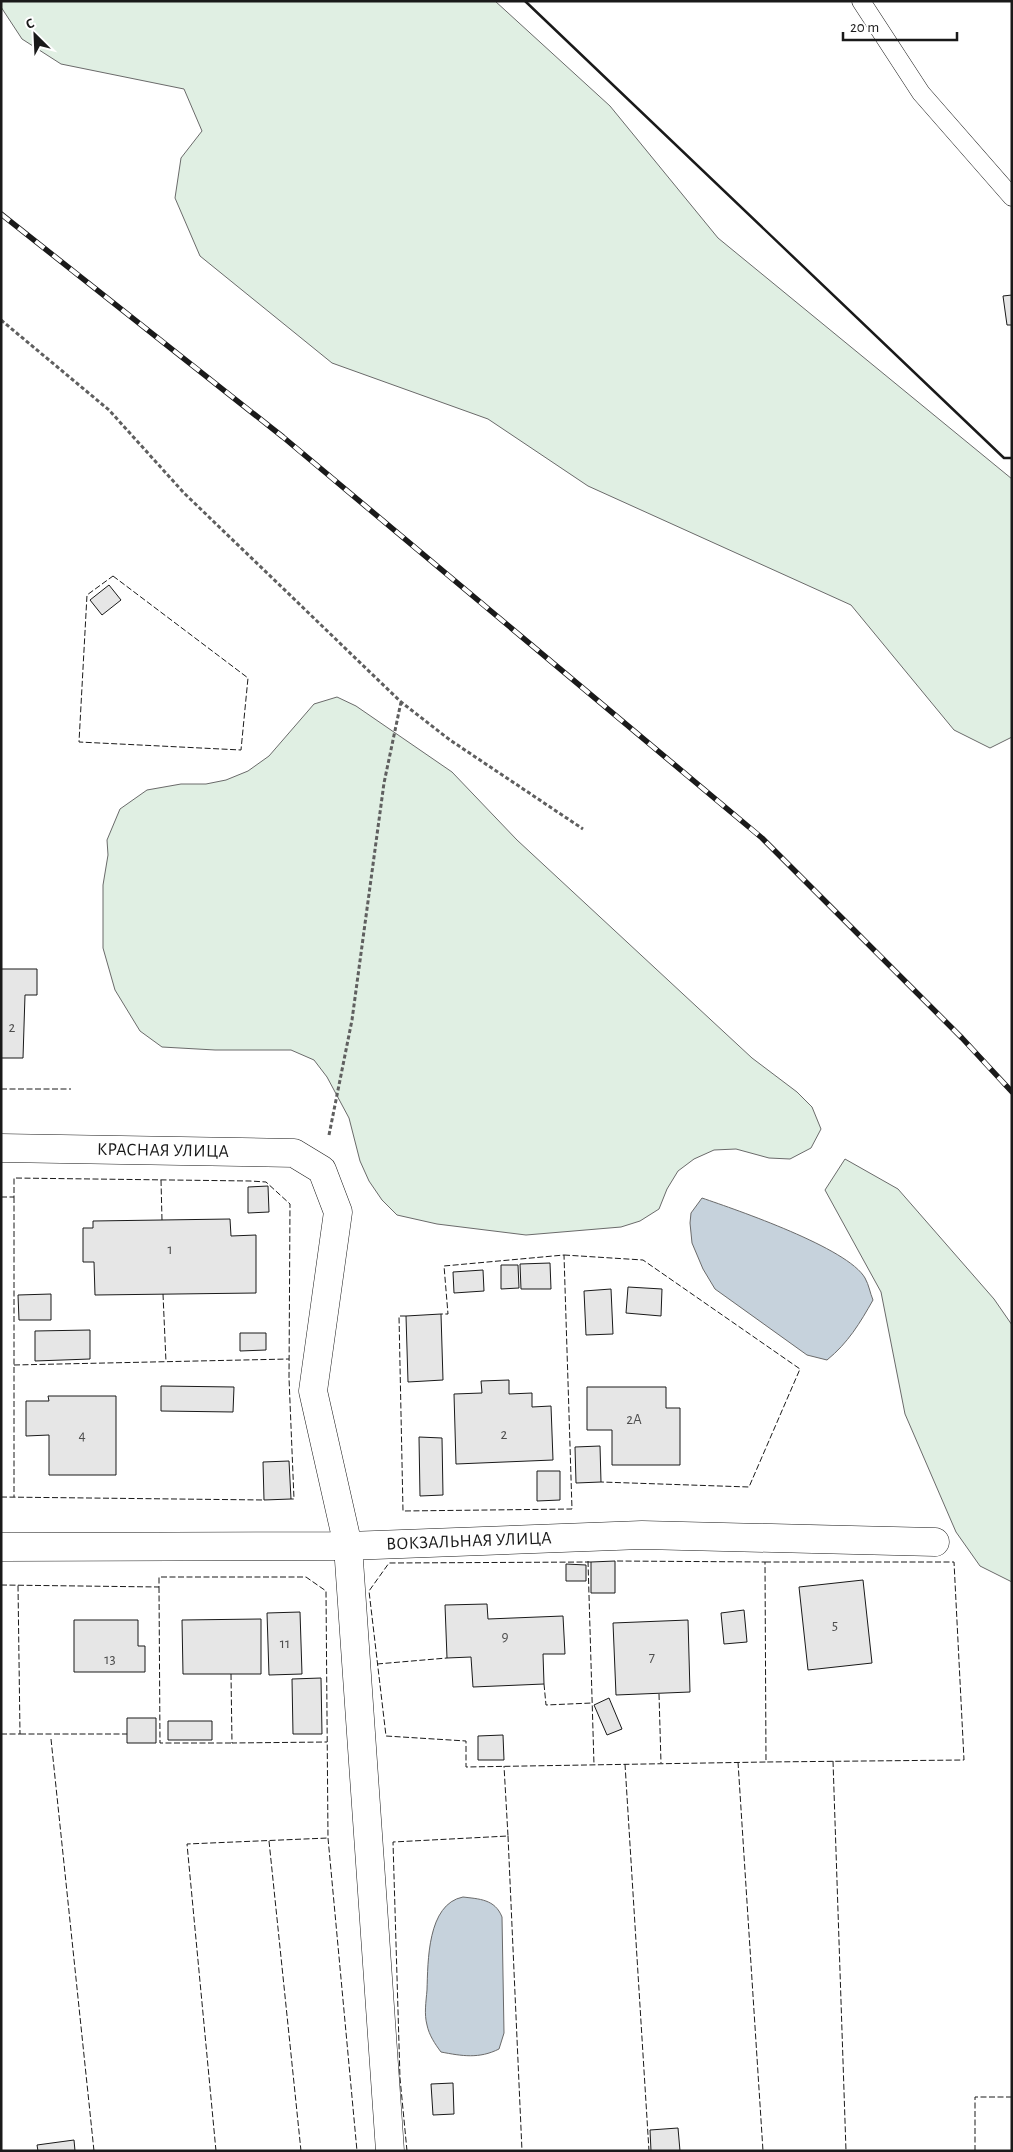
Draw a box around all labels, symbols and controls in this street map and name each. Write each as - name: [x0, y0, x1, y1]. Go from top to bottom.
- north arrow: [10, 10, 60, 60]
- scale bar: [843, 10, 957, 42]
- text: С: [24, 16, 37, 32]
- text: 20 m: [850, 20, 879, 35]
- house number: 2: [9, 1020, 16, 1035]
- street label: КРАСНАЯ УЛИЦА: [97, 1141, 230, 1161]
- house number: 1: [167, 1242, 173, 1257]
- house number: 2А: [626, 1412, 642, 1427]
- house number: 2: [501, 1427, 508, 1442]
- house number: 4: [78, 1428, 86, 1443]
- street label: ВОКЗАЛЬНАЯ УЛИЦА: [386, 1529, 552, 1554]
- house number: 5: [832, 1618, 838, 1633]
- house number: 9: [501, 1629, 509, 1644]
- house number: 11: [280, 1636, 290, 1651]
- house number: 7: [649, 1650, 655, 1665]
- house number: 13: [104, 1652, 116, 1667]

